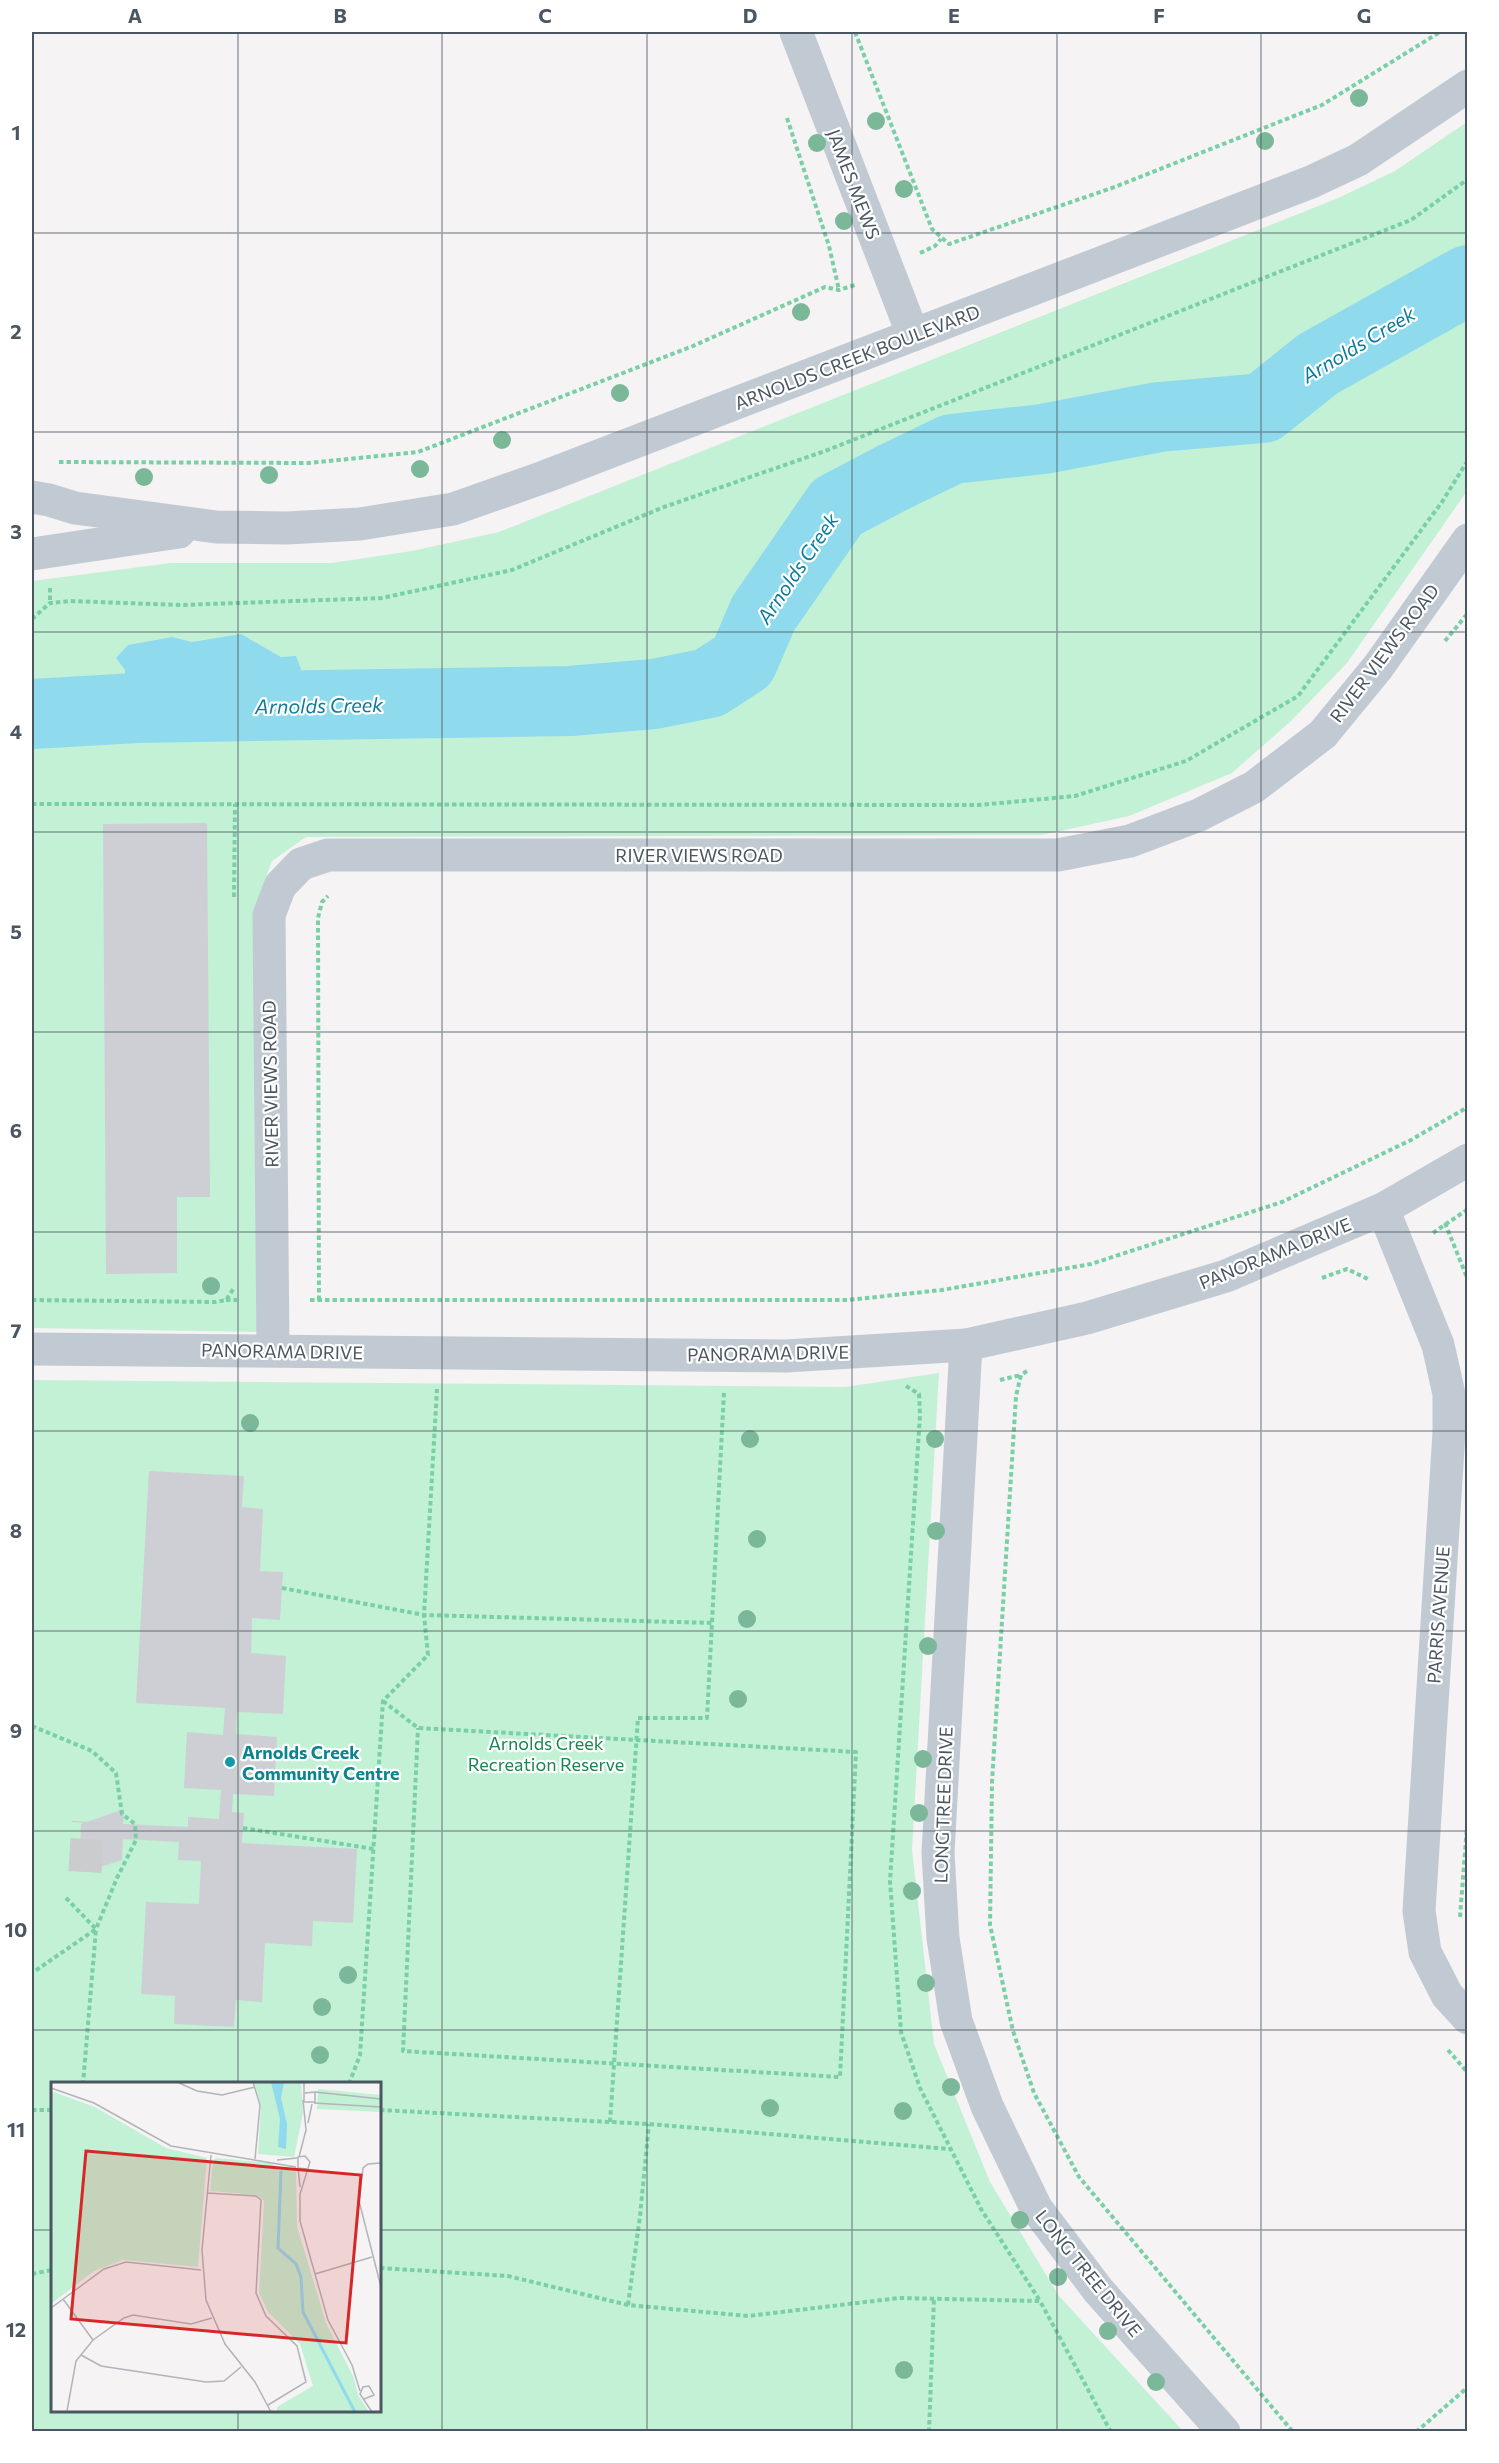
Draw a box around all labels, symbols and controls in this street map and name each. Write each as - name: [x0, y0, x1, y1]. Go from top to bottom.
- text: A: [128, 3, 142, 27]
- text: B: [333, 3, 347, 27]
- text: C: [538, 3, 552, 27]
- text: D: [743, 3, 757, 27]
- text: E: [948, 3, 960, 27]
- text: F: [1153, 3, 1165, 27]
- text: G: [1357, 3, 1371, 27]
- text: 1: [11, 120, 21, 144]
- street label: JAMES MEWS: [823, 126, 885, 242]
- street label: ARNOLDS CREEK BOULEVARD: [731, 300, 983, 414]
- water label: Arnolds Creek: [1296, 300, 1420, 388]
- text: 2: [10, 319, 22, 343]
- water label: Arnolds Creek: [751, 507, 843, 629]
- text: 3: [10, 519, 22, 543]
- street label: RIVER VIEWS ROAD: [1325, 580, 1443, 726]
- water label: Arnolds Creek: [254, 692, 384, 718]
- text: 4: [10, 719, 22, 743]
- street label: RIVER VIEWS ROAD: [615, 844, 783, 866]
- text: 5: [10, 919, 22, 943]
- street label: RIVER VIEWS ROAD: [258, 1000, 282, 1168]
- text: 6: [10, 1118, 22, 1142]
- street label: PANORAMA DRIVE: [1196, 1212, 1354, 1294]
- text: 7: [11, 1318, 22, 1342]
- street label: PANORAMA DRIVE: [201, 1339, 363, 1363]
- street label: PANORAMA DRIVE: [687, 1341, 849, 1365]
- text: 8: [10, 1518, 22, 1542]
- street label: PARRIS AVENUE: [1422, 1546, 1454, 1684]
- text: 9: [10, 1718, 22, 1742]
- street label: LONG TREE DRIVE: [929, 1726, 957, 1884]
- park label: Arnolds Creek Recreation Reserve: [468, 1732, 624, 1775]
- place label: Arnolds Creek Community Centre: [242, 1741, 400, 1784]
- marker: Arnolds Creek Community Centre: [223, 1755, 237, 1769]
- text: 10: [5, 1917, 27, 1941]
- inset map: [51, 2082, 381, 2412]
- text: 11: [7, 2117, 25, 2141]
- street label: LONG TREE DRIVE: [1031, 2205, 1147, 2341]
- text: 12: [6, 2317, 26, 2341]

